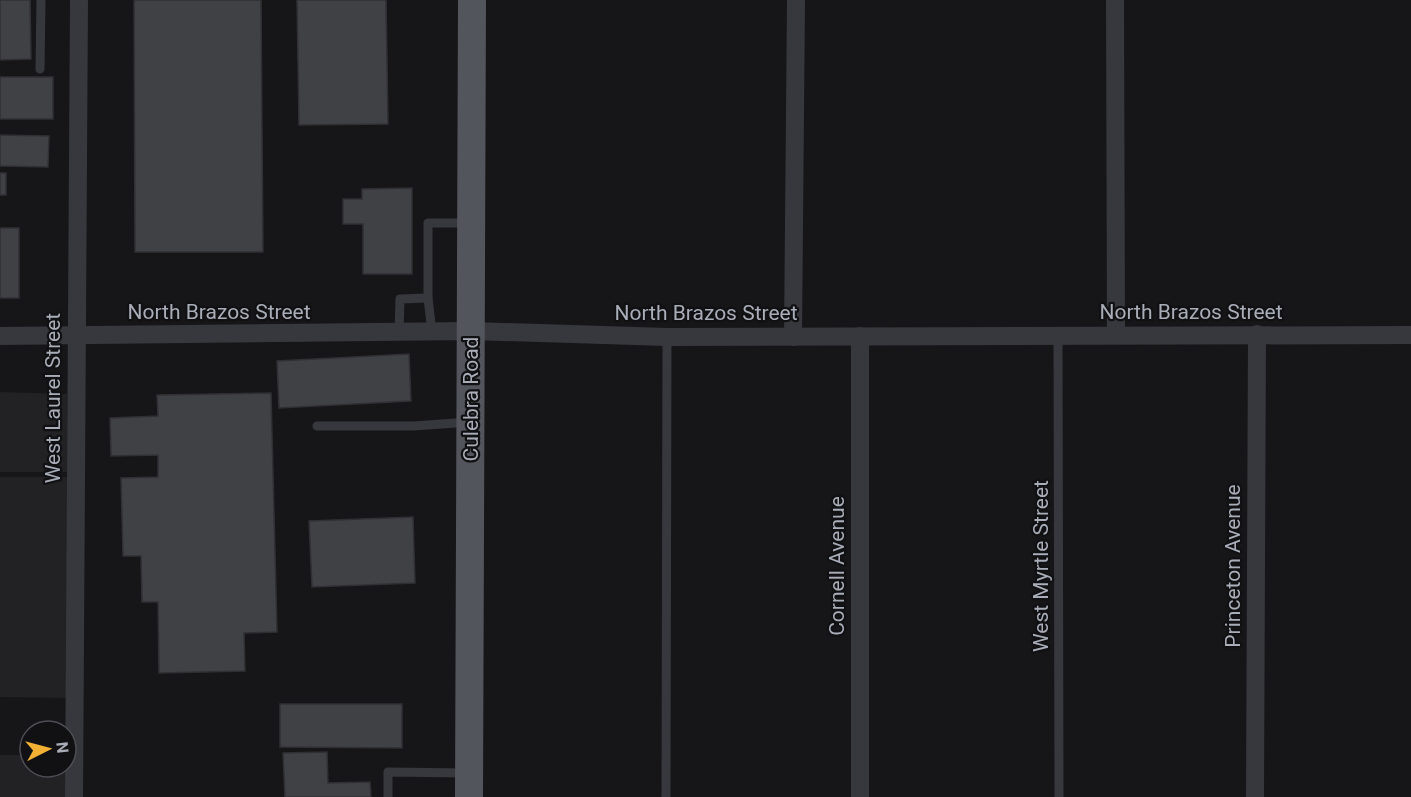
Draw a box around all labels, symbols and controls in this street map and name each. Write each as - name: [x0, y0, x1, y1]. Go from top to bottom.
- street label: North Brazos Street: [127, 300, 311, 324]
- street label: North Brazos Street: [1099, 300, 1283, 324]
- street label: North Brazos Street: [614, 301, 798, 325]
- street label: West Laurel Street: [41, 313, 65, 483]
- street label: Culebra Road: [459, 337, 483, 461]
- street label: West Myrtle Street: [1029, 480, 1053, 652]
- street label: Princeton Avenue: [1221, 484, 1245, 648]
- street label: Cornell Avenue: [825, 496, 849, 636]
- north arrow: [18, 719, 78, 779]
- text: N: [52, 741, 72, 754]

